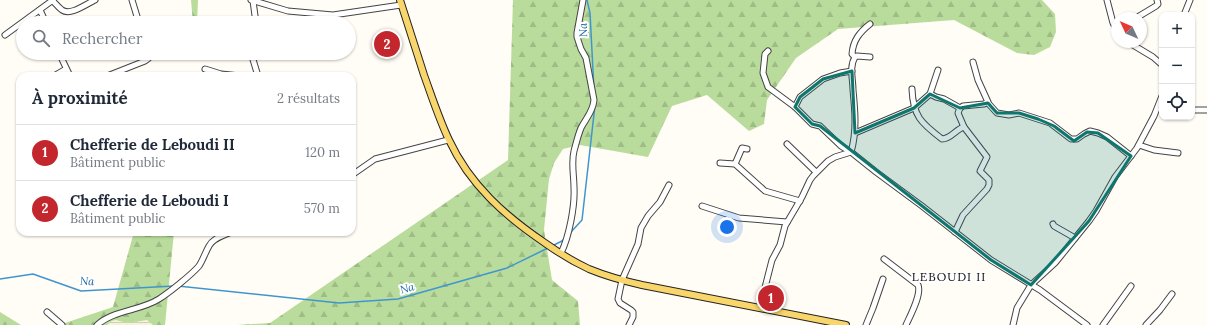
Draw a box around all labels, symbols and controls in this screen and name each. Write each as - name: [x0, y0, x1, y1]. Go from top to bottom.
- north arrow: [1111, 12, 1147, 48]
- map controls: [1159, 12, 1195, 120]
- button: +: [1159, 12, 1195, 48]
- search box: [16, 16, 356, 60]
- water label: Na: [576, 22, 590, 37]
- icon: search: [30, 27, 52, 49]
- text: Rechercher: [62, 29, 142, 48]
- pin: 2: [374, 29, 400, 59]
- button: −: [1159, 48, 1195, 84]
- button: locate: [1159, 84, 1195, 120]
- text: À proximité: [32, 87, 128, 109]
- text: 2 résultats: [277, 90, 340, 107]
- text: Chefferie de Leboudi II: [70, 135, 235, 154]
- text: 1: [42, 144, 48, 161]
- text: 120 m: [305, 144, 340, 161]
- text: Bâtiment public: [70, 154, 165, 171]
- text: Chefferie de Leboudi I: [70, 191, 229, 210]
- text: 2: [42, 200, 48, 217]
- text: 570 m: [304, 200, 340, 217]
- text: Bâtiment public: [70, 210, 165, 227]
- your location: [717, 217, 737, 237]
- district label: LEBOUDI II: [912, 269, 986, 284]
- water label: Na: [80, 274, 95, 288]
- water label: Na: [398, 279, 417, 297]
- pin: 1: [758, 283, 784, 313]

